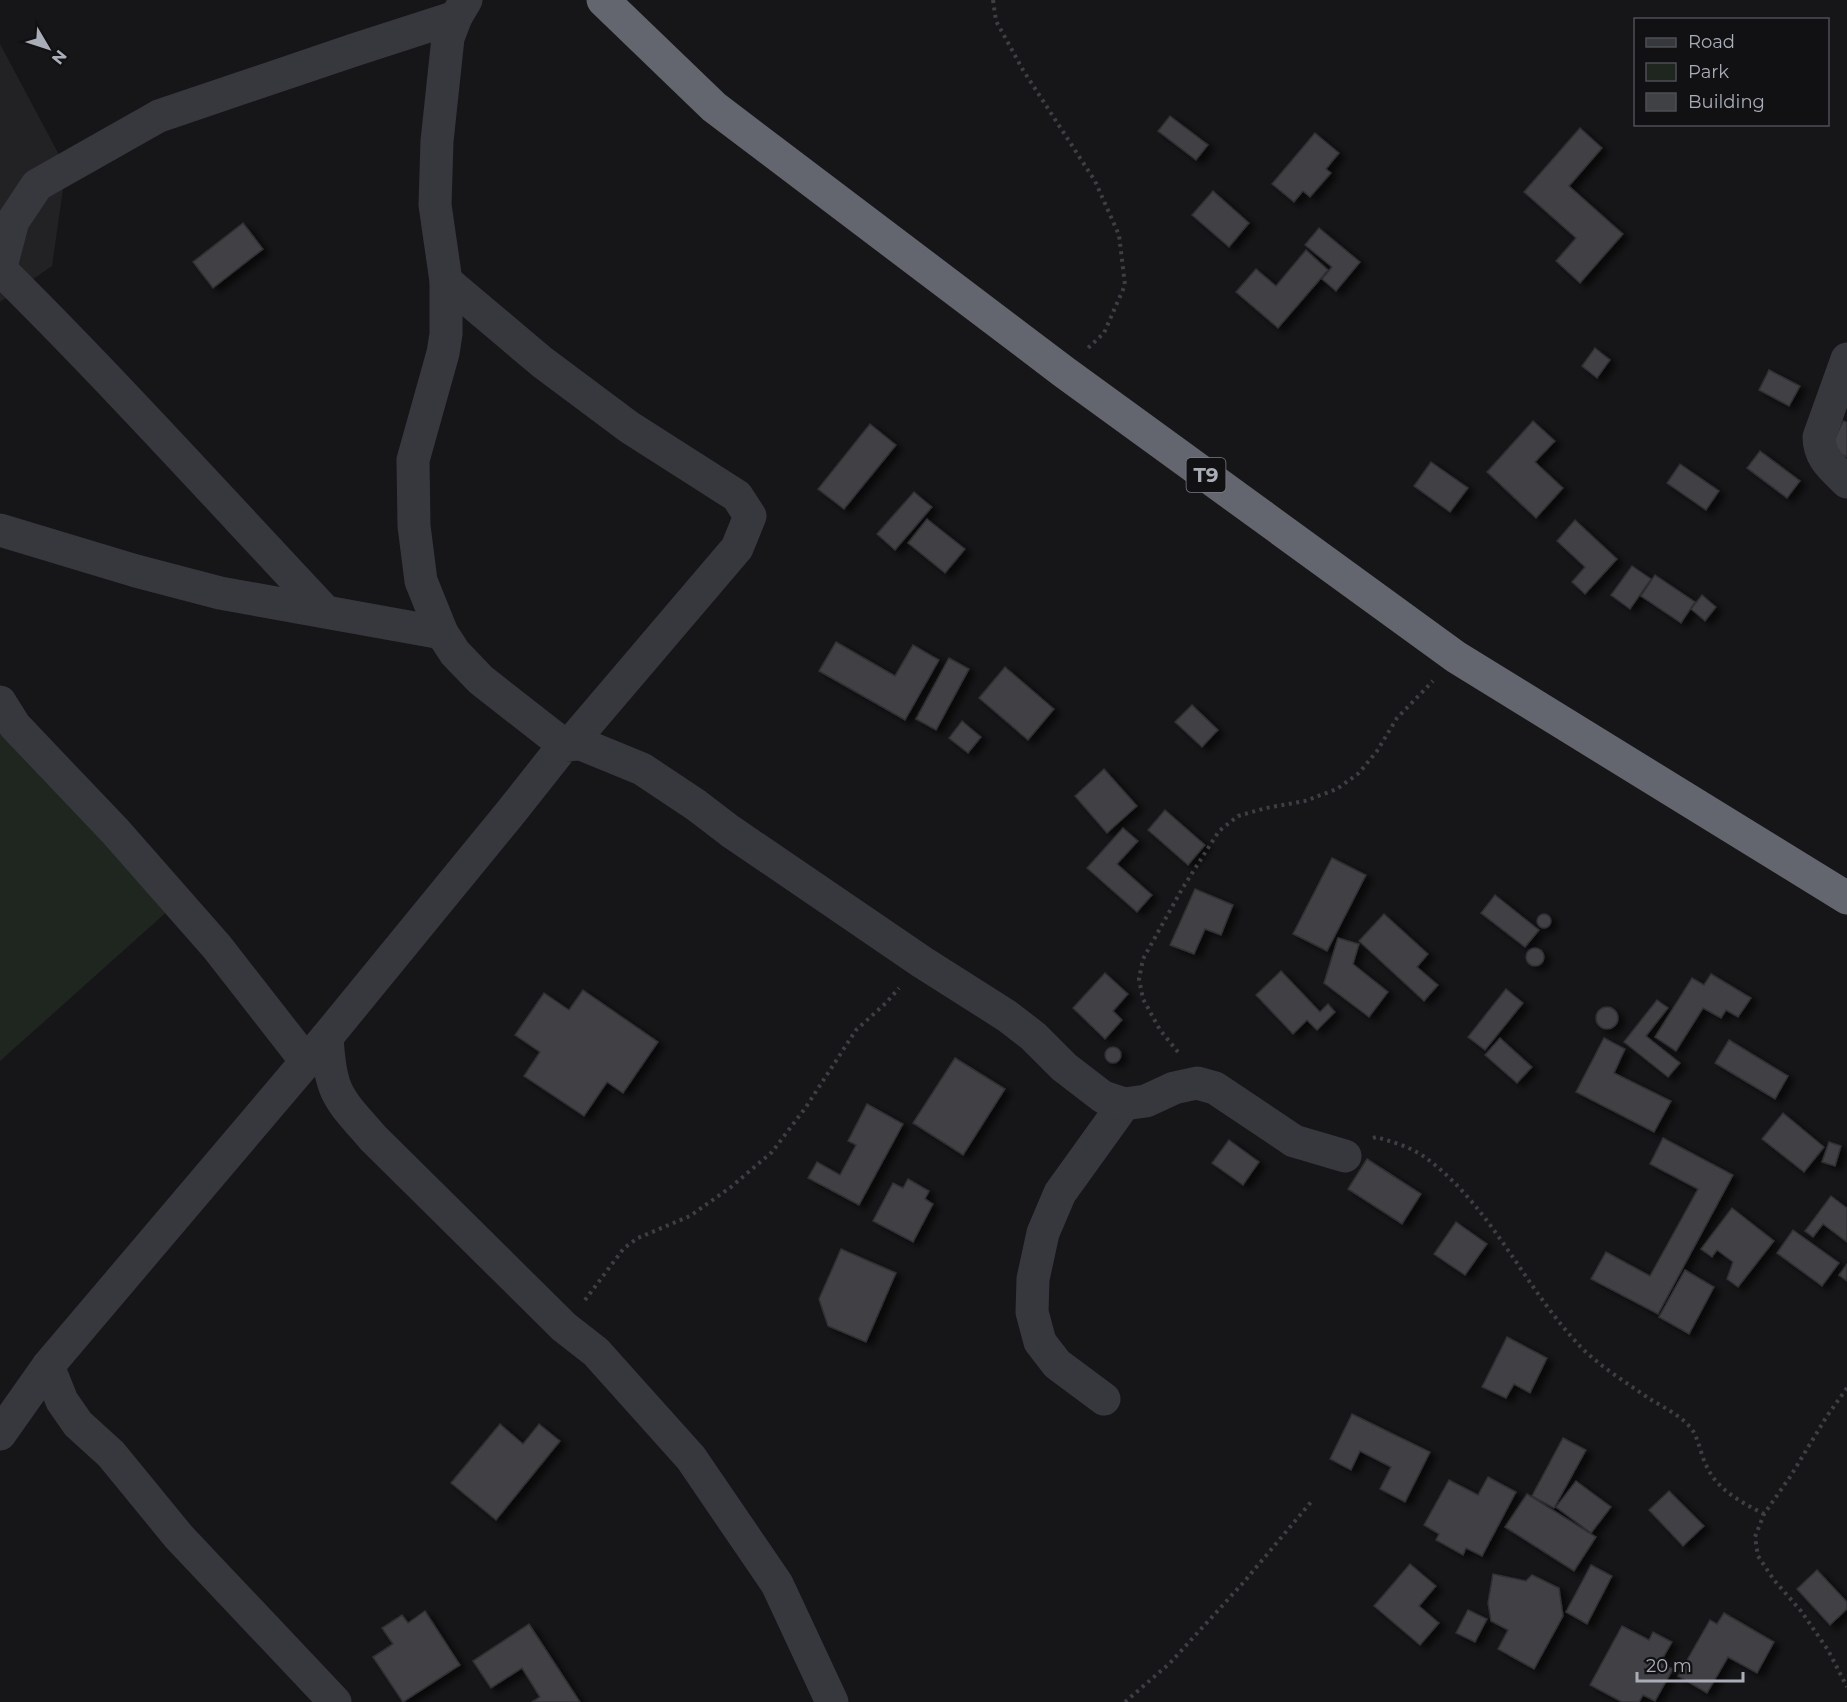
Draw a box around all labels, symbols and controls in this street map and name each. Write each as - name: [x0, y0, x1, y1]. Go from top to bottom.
- north arrow: [18, 18, 78, 78]
- legend: [1634, 18, 1829, 126]
- text: Road: [1688, 31, 1735, 53]
- text: N: [48, 46, 71, 68]
- text: Park: [1688, 61, 1729, 83]
- text: Building: [1688, 91, 1765, 113]
- road number: T9: [1186, 458, 1226, 492]
- scale bar: [1637, 1645, 1744, 1683]
- text: 20 m: [1646, 1655, 1692, 1677]

